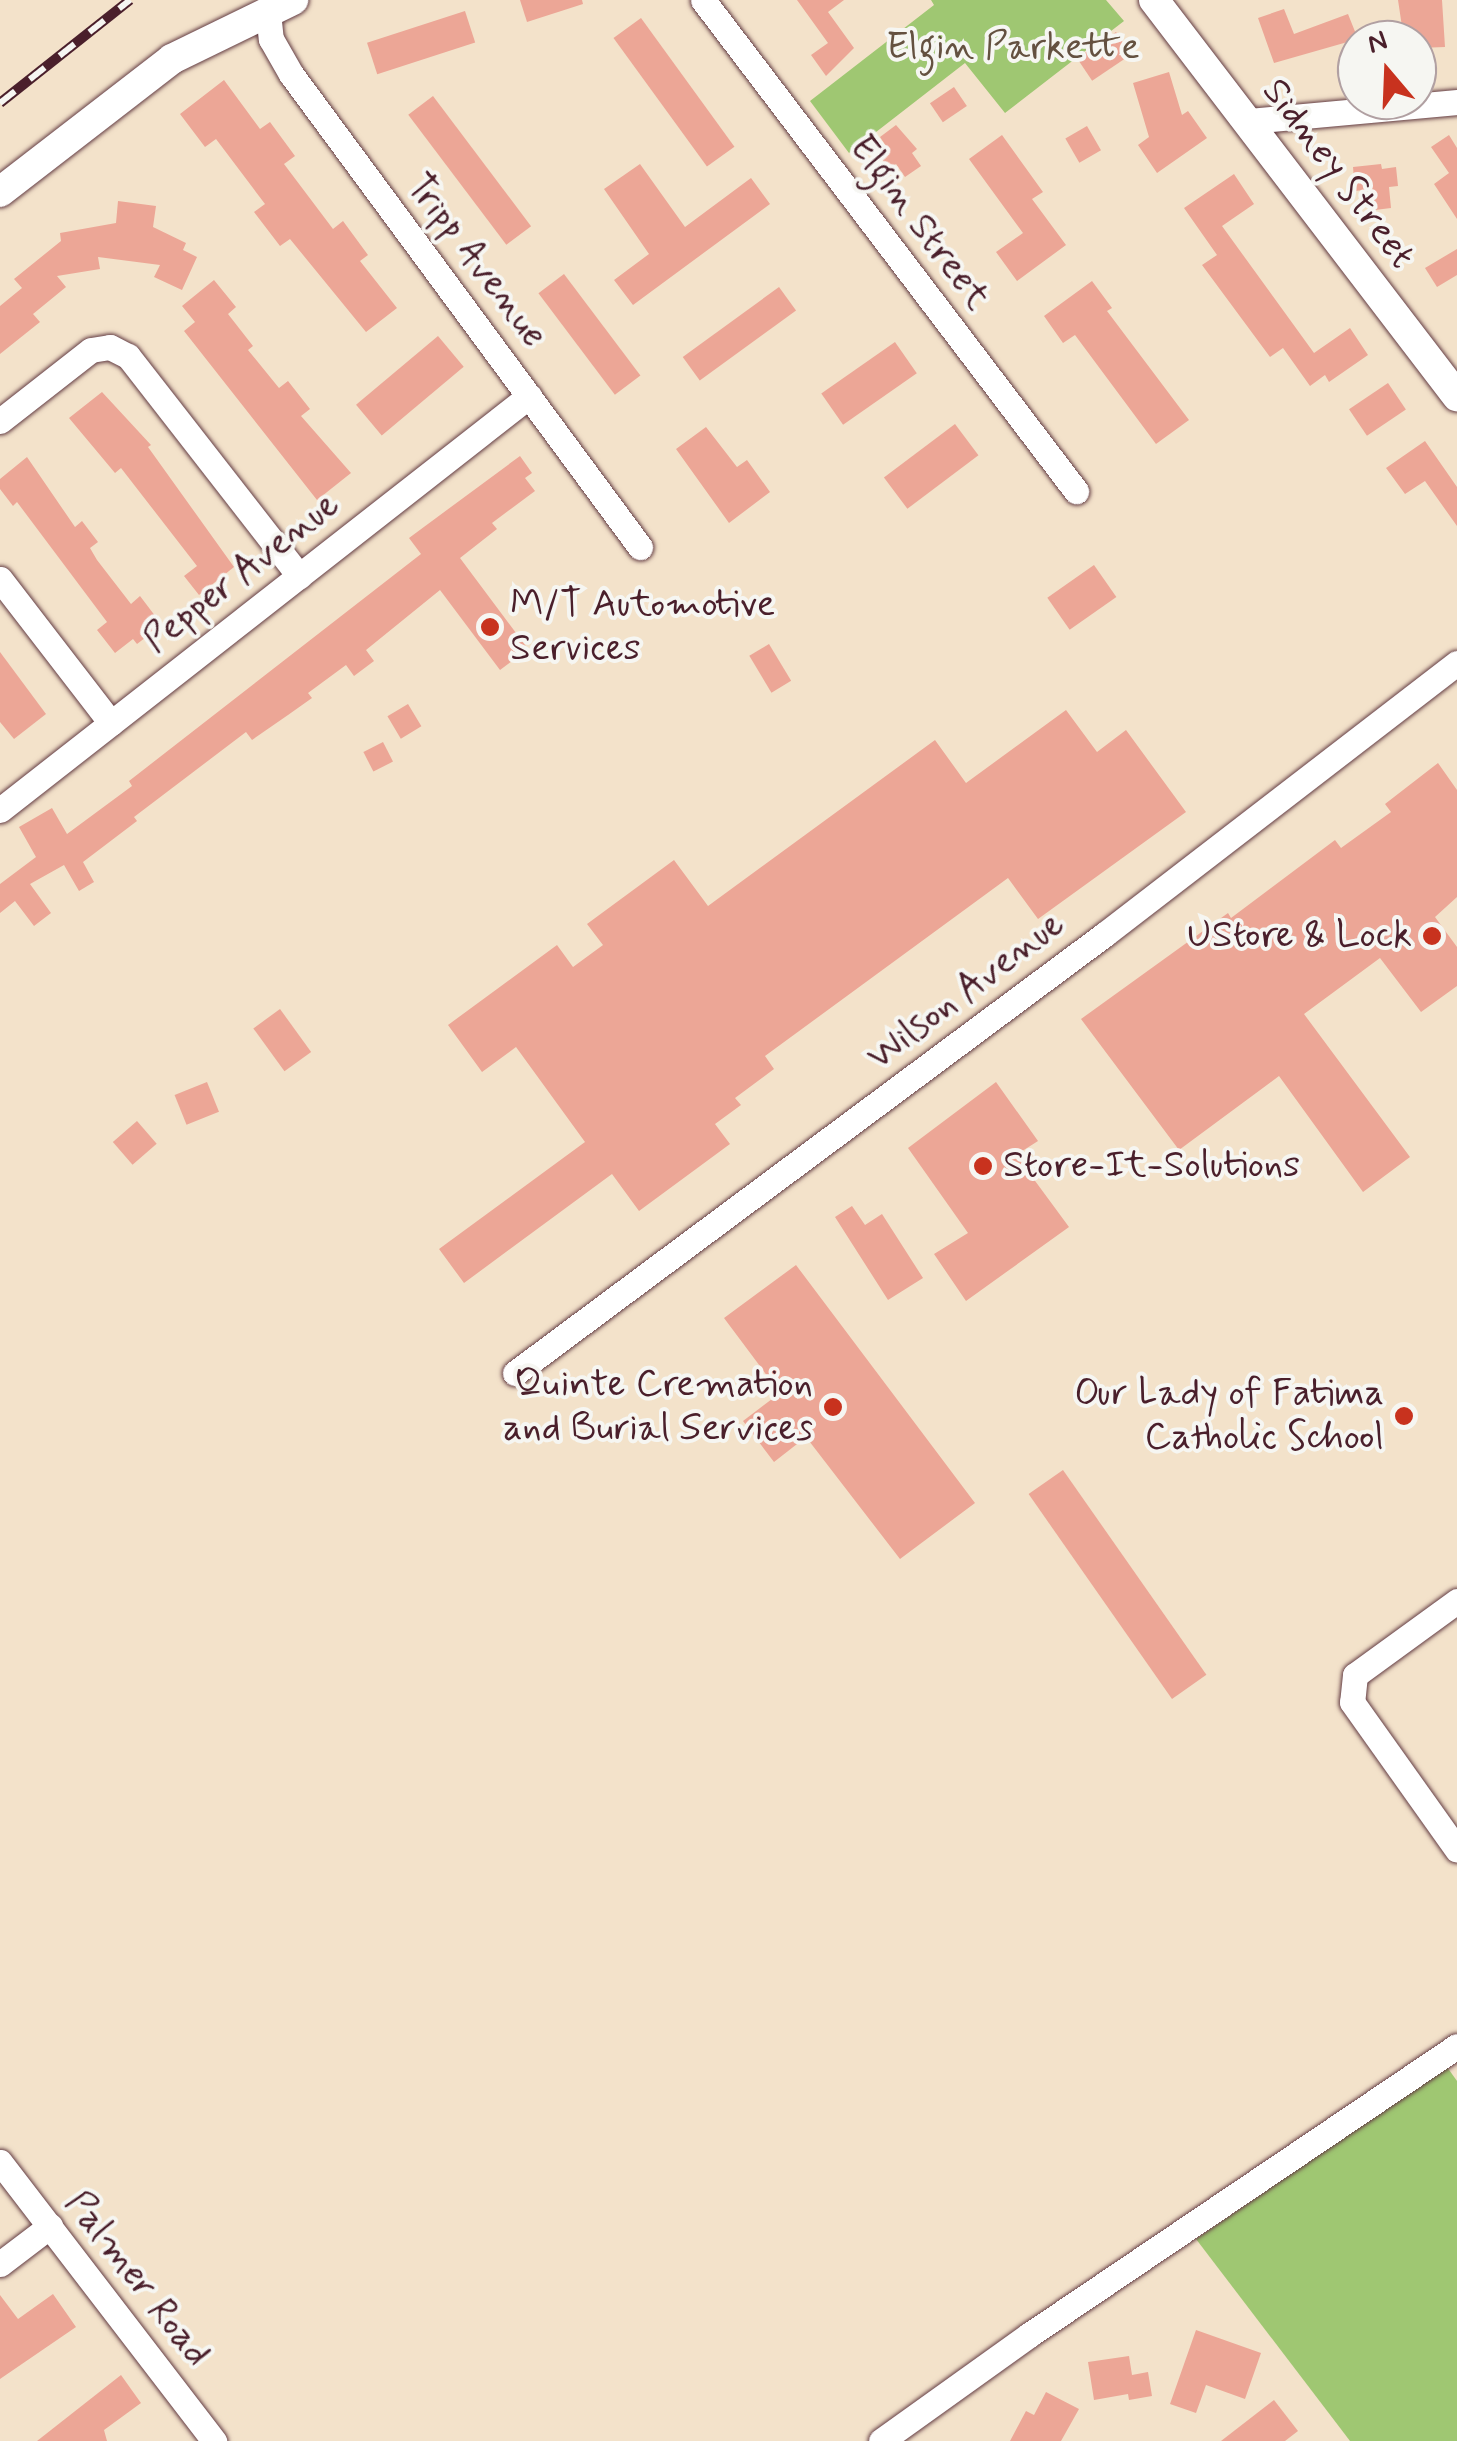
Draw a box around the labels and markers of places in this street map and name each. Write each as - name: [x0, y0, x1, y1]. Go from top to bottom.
- place label: M/T Automotive Services: [510, 582, 775, 672]
- marker: M/T Automotive Services: [479, 616, 501, 638]
- place label: UStore & Lock: [1187, 913, 1412, 959]
- marker: UStore & Lock: [1421, 925, 1443, 947]
- place label: Store-It-Solutions: [1003, 1143, 1300, 1189]
- marker: Store-It-Solutions: [972, 1155, 994, 1177]
- place label: Quinte Cremation and Burial Services: [507, 1362, 813, 1452]
- place label: Our Lady of Fatima Catholic School: [1077, 1371, 1384, 1460]
- marker: Quinte Cremation and Burial Services: [822, 1396, 844, 1418]
- marker: Our Lady of Fatima Catholic School: [1393, 1405, 1415, 1427]

